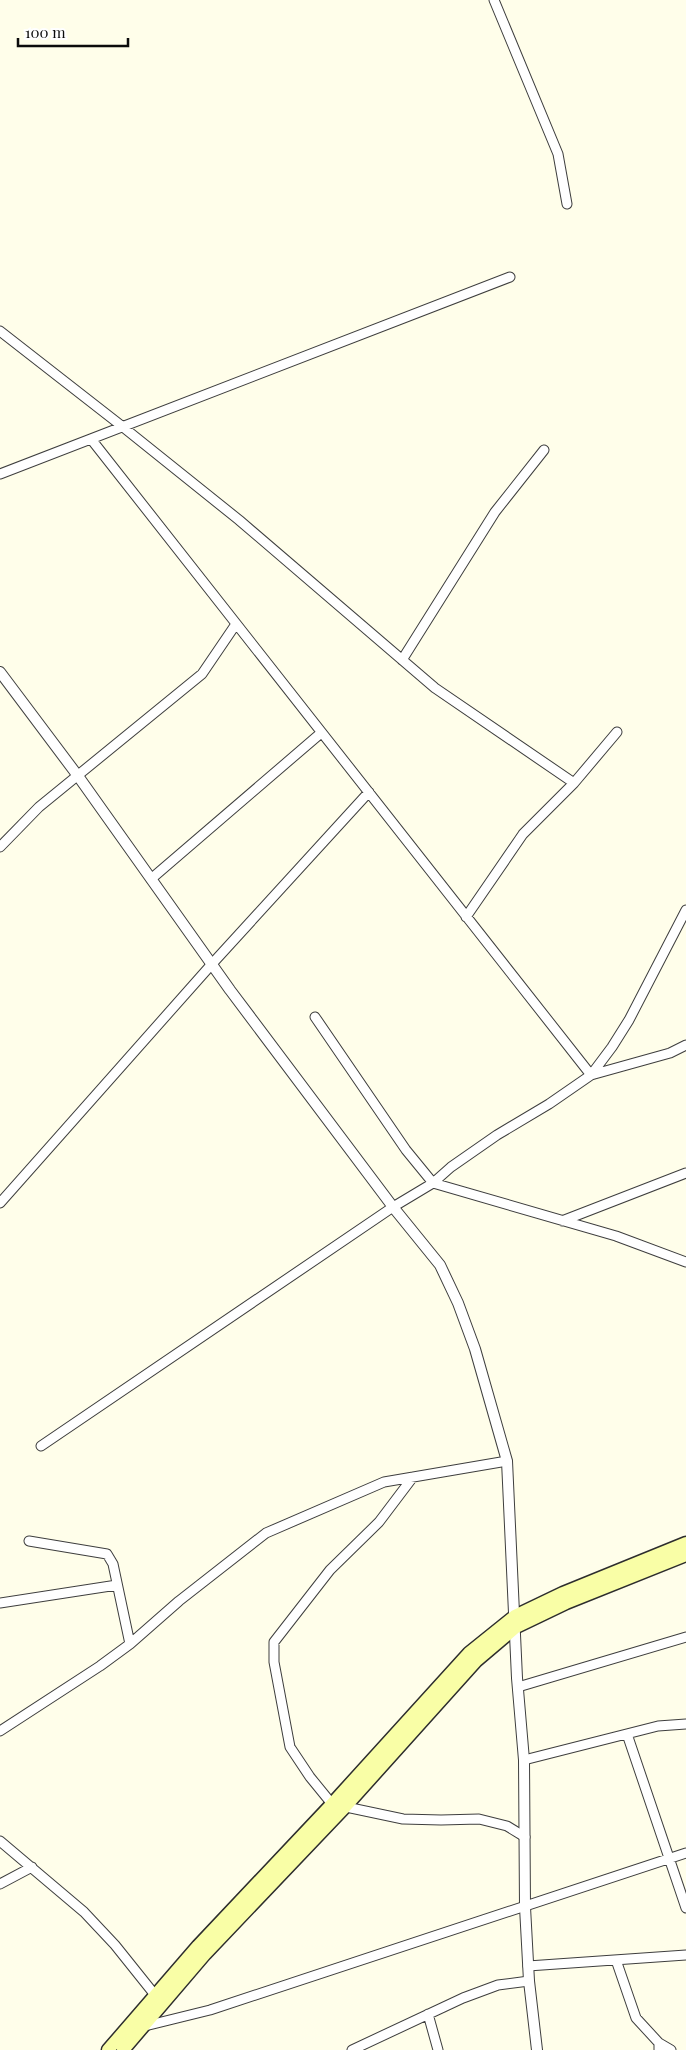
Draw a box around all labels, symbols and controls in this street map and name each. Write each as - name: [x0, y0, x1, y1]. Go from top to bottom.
- scale bar: [18, 15, 128, 47]
- text: 100 m: [25, 22, 66, 42]

